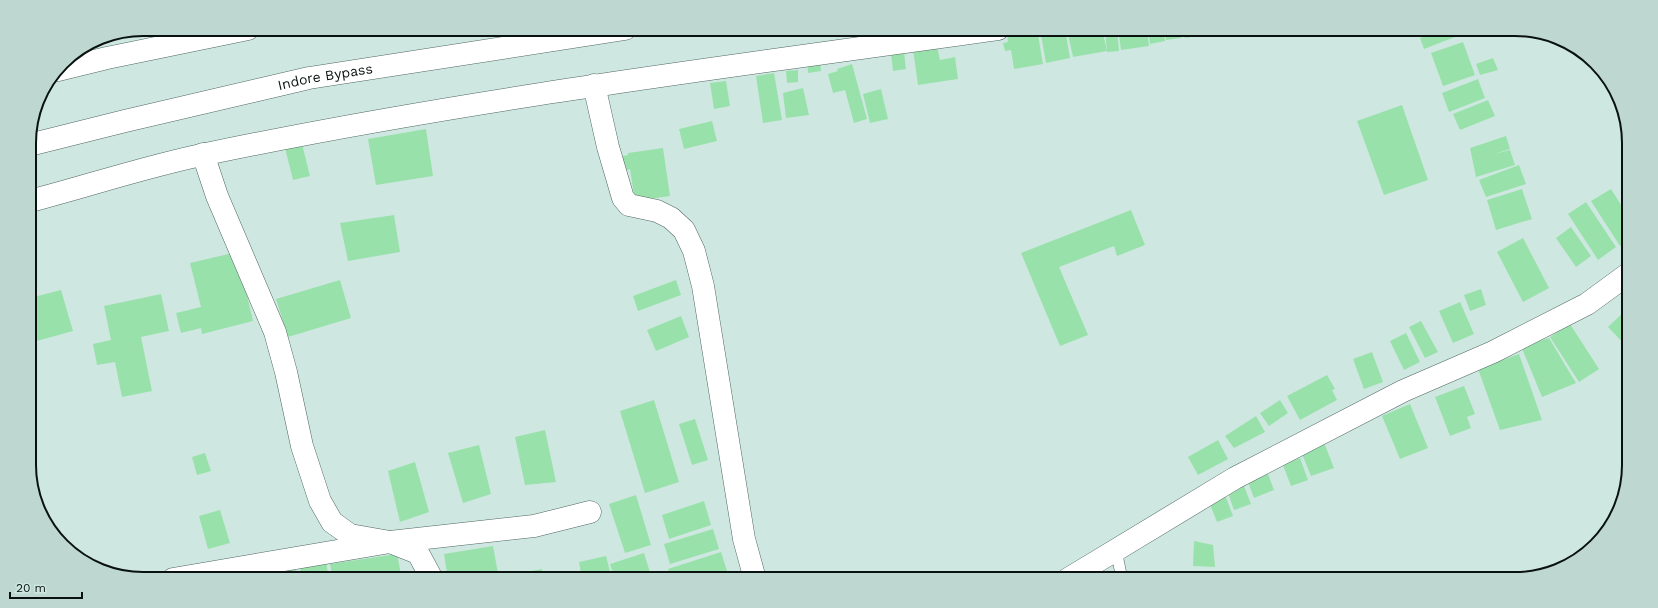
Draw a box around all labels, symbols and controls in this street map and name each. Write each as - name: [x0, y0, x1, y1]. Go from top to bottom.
- street label: Indore Bypass: [276, 60, 374, 93]
- scale bar: [10, 574, 82, 600]
- text: 20 m: [16, 581, 46, 595]

